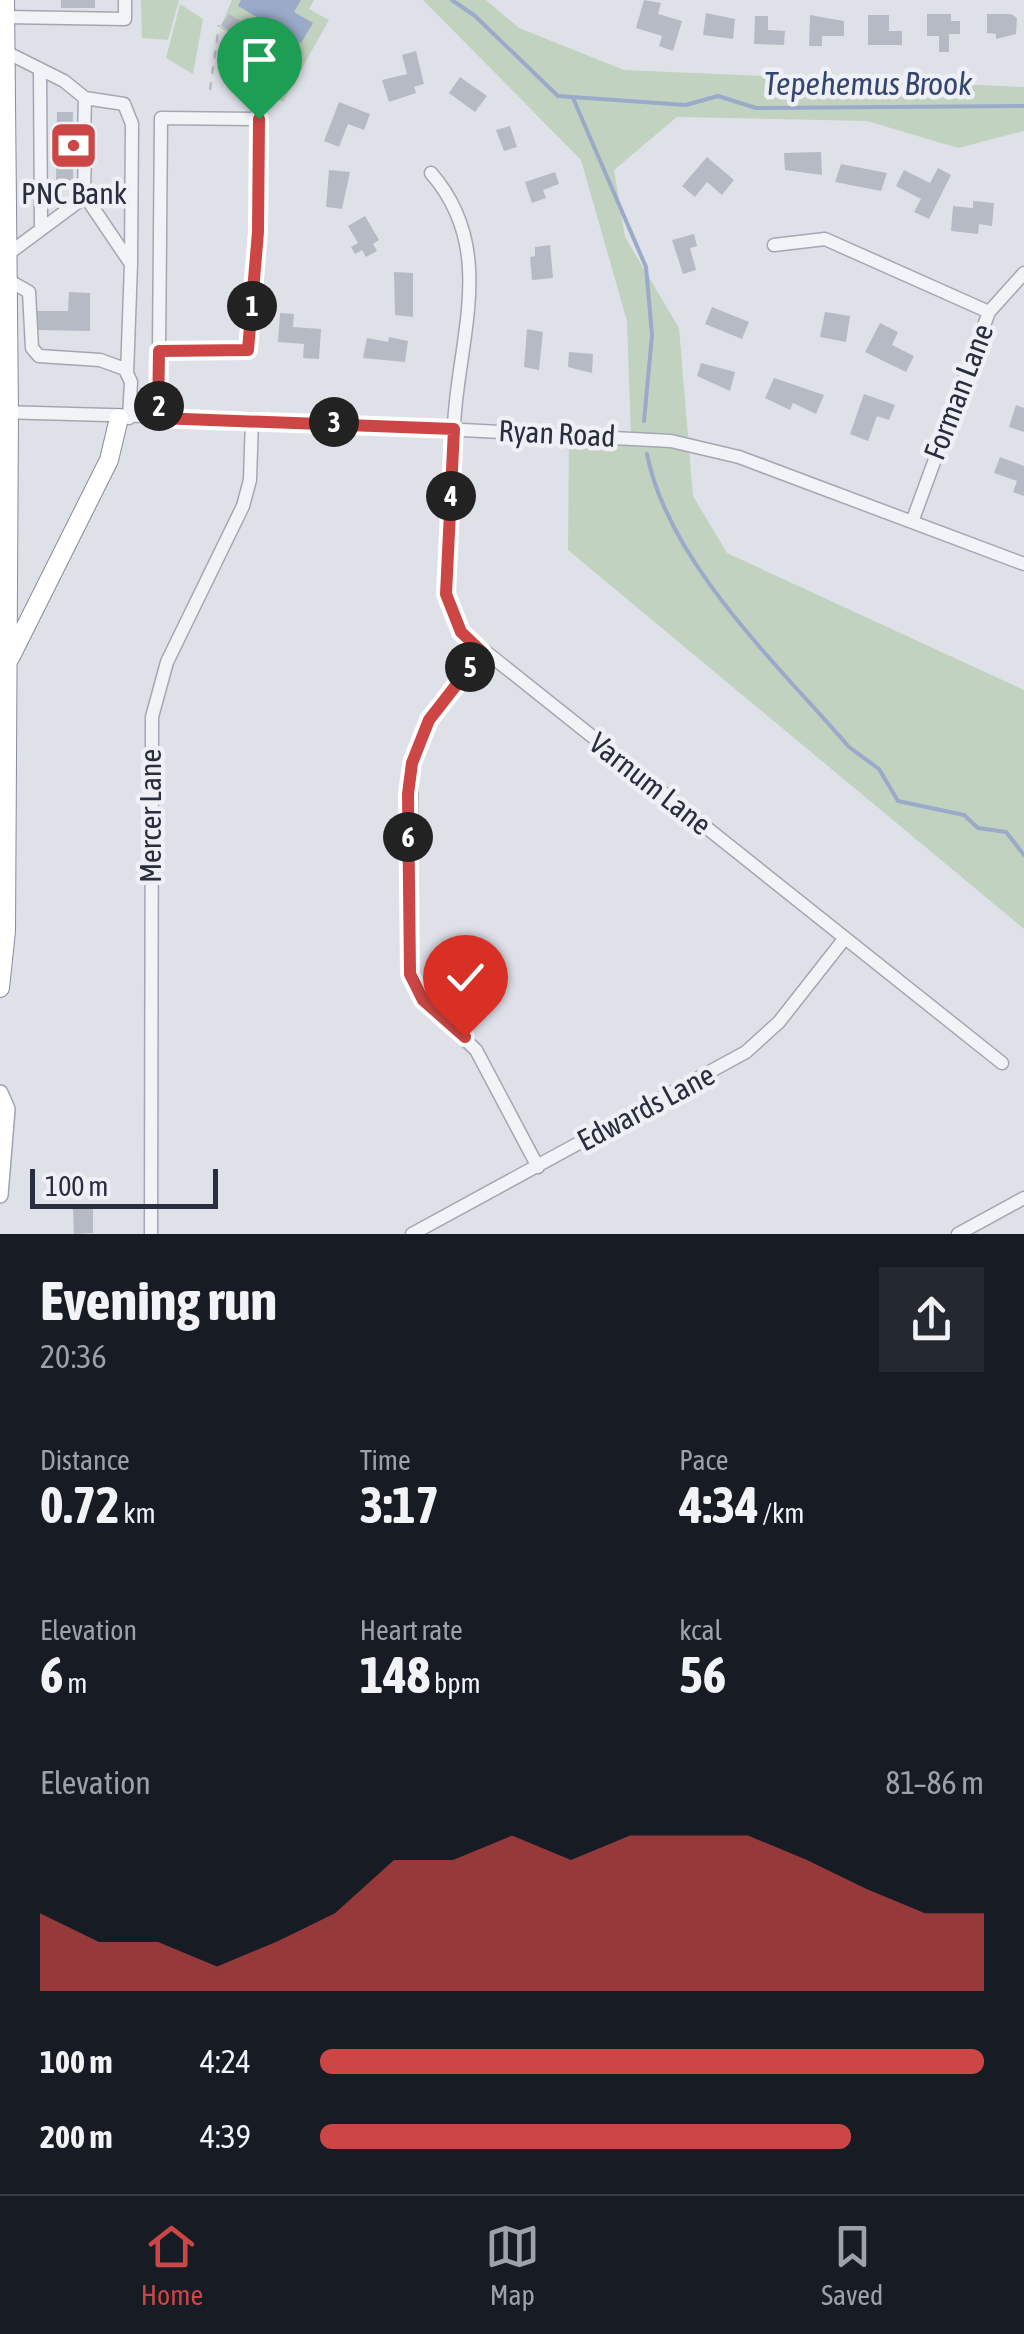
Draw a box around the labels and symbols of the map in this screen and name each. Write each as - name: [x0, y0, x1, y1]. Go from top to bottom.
- pin: [217, 17, 302, 120]
- water label: Tepehemus Brook: [764, 65, 973, 102]
- bank icon: PNC Bank: [48, 119, 100, 171]
- place label: PNC Bank: [21, 176, 127, 210]
- pin: 1: [227, 281, 277, 331]
- street label: Forman Lane: [917, 319, 999, 464]
- pin: 2: [134, 381, 184, 431]
- pin: 3: [309, 397, 359, 447]
- street label: Ryan Road: [498, 413, 616, 453]
- pin: 4: [426, 471, 476, 521]
- pin: 5: [445, 642, 495, 692]
- street label: Varnum Lane: [583, 725, 718, 841]
- street label: Mercer Lane: [133, 749, 167, 883]
- pin: 6: [383, 812, 433, 862]
- pin: [423, 935, 508, 1038]
- street label: Edwards Lane: [571, 1057, 720, 1157]
- scale bar: [30, 1164, 218, 1208]

